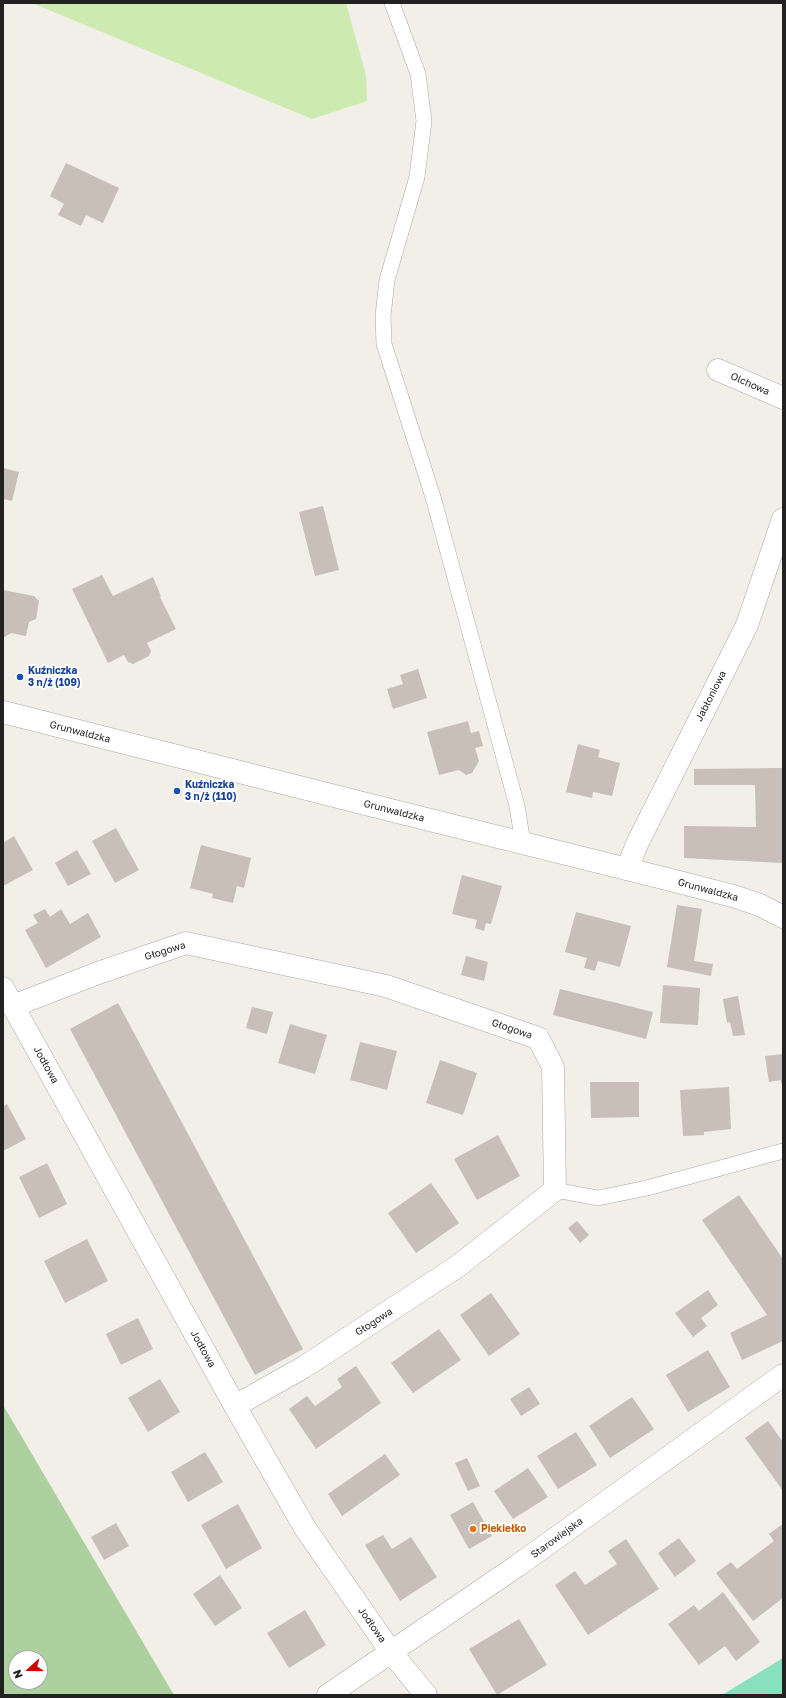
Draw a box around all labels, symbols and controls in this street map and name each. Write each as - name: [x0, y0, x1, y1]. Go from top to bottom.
- street label: Olchowa: [729, 370, 771, 398]
- place label: Kuźniczka 3 n/ż (109): [28, 665, 81, 688]
- street label: Jabłoniowa: [693, 669, 729, 723]
- marker: Kuźniczka 3 n/ż (109): [15, 672, 25, 682]
- street label: Grunwaldzka: [48, 719, 112, 745]
- place label: Kuźniczka 3 n/ż (110): [185, 779, 236, 802]
- marker: Kuźniczka 3 n/ż (110): [172, 786, 182, 796]
- street label: Grunwaldzka: [362, 798, 426, 824]
- street label: Grunwaldzka: [676, 876, 740, 904]
- street label: Głogowa: [143, 939, 187, 963]
- street label: Głogowa: [490, 1016, 534, 1042]
- street label: Jodłowa: [31, 1044, 61, 1086]
- street label: Głogowa: [353, 1306, 395, 1338]
- street label: Jodłowa: [188, 1328, 218, 1370]
- street label: Starowiejska: [529, 1515, 585, 1561]
- place label: Piekiełko: [481, 1523, 526, 1535]
- marker: Piekiełko: [468, 1524, 478, 1534]
- street label: Jodłowa: [355, 1605, 389, 1645]
- north arrow: [8, 1650, 48, 1690]
- text: N: [10, 1668, 25, 1680]

